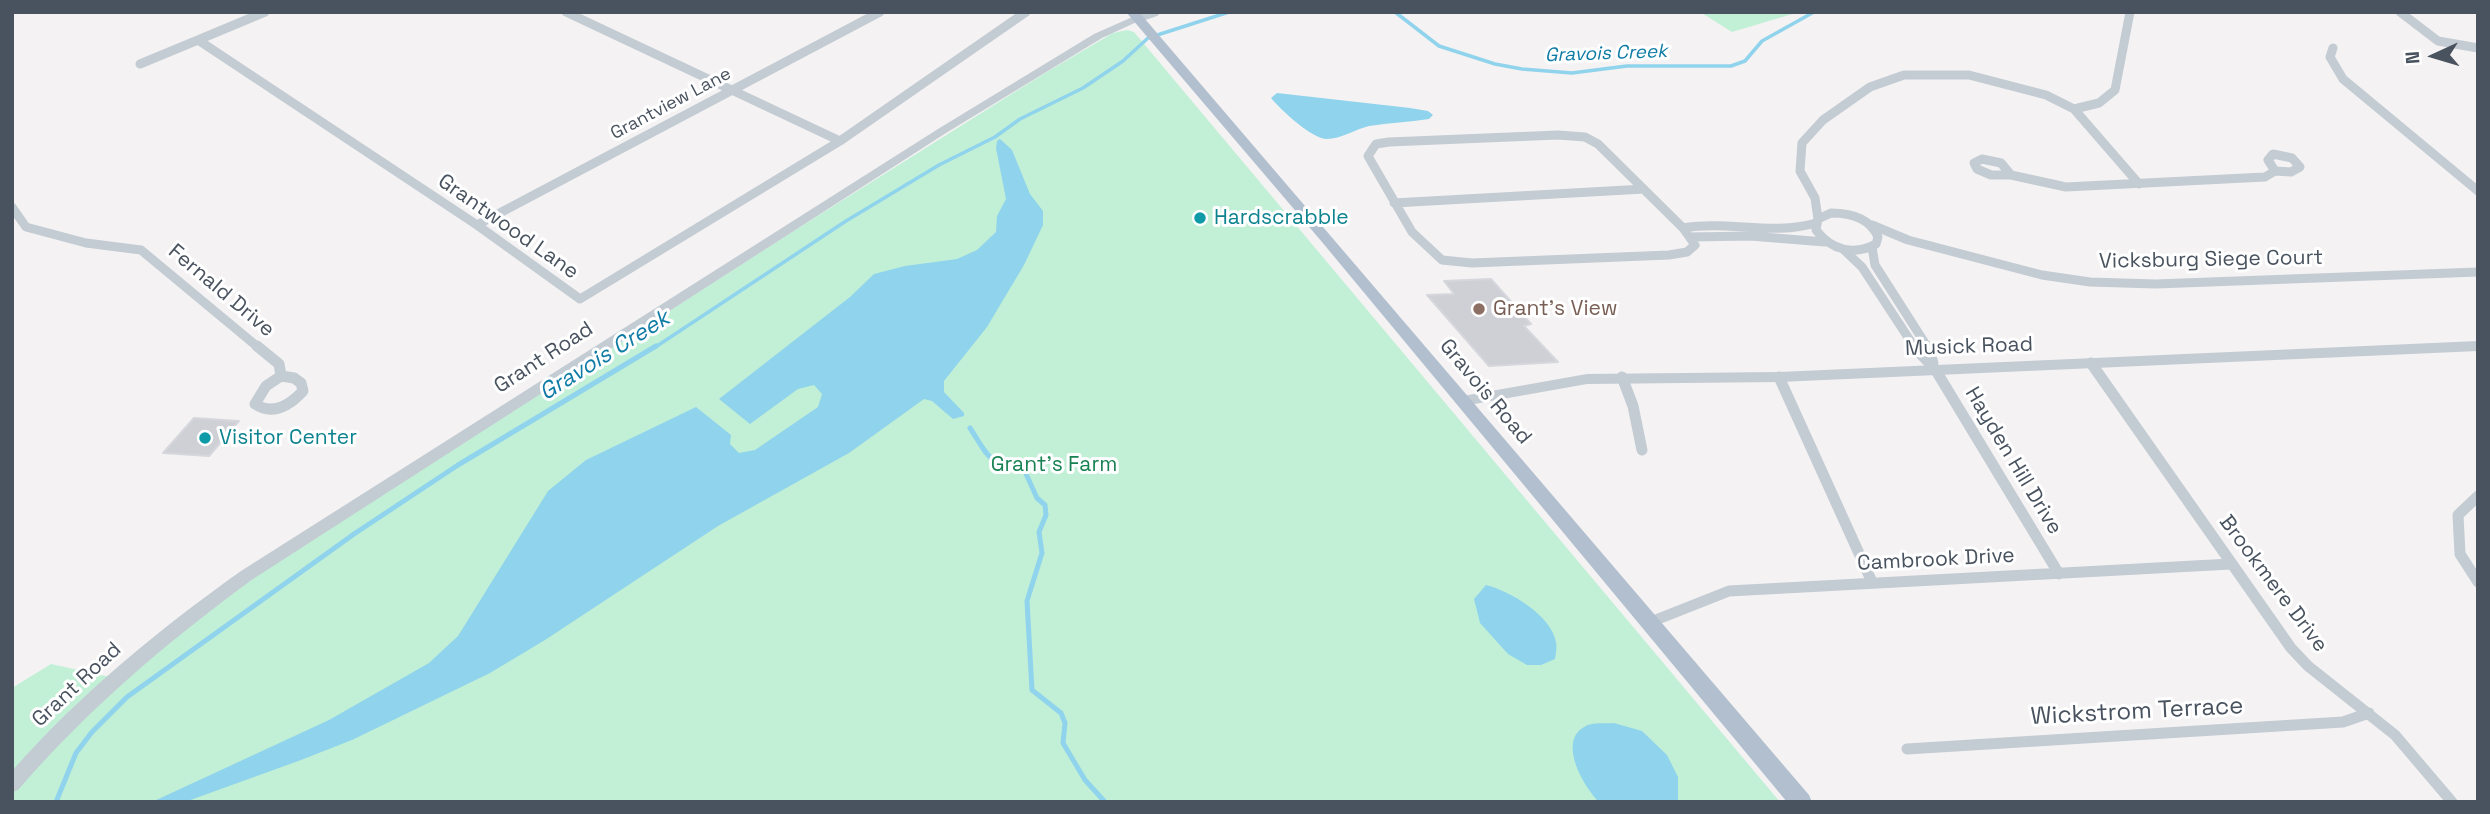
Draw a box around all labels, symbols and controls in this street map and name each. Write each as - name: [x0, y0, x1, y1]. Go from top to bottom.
- north arrow: [2399, 21, 2469, 91]
- water label: Gravois Creek: [1544, 40, 1668, 68]
- text: N: [2400, 50, 2425, 65]
- street label: Grantview Lane: [607, 63, 735, 145]
- street label: Grantwood Lane: [433, 169, 583, 285]
- place label: Hardscrabble: [1214, 205, 1349, 231]
- marker: Hardscrabble: [1192, 210, 1208, 226]
- street label: Fernald Drive: [163, 239, 279, 343]
- street label: Vicksburg Siege Court: [2099, 245, 2323, 275]
- place label: Grant's View: [1493, 296, 1618, 322]
- marker: Grant's View: [1471, 301, 1487, 317]
- water label: Gravois Creek: [535, 305, 675, 407]
- street label: Grant Road: [490, 317, 598, 399]
- street label: Musick Road: [1905, 332, 2033, 362]
- street label: Gravois Road: [1434, 334, 1536, 450]
- street label: Hayden Hill Drive: [1959, 383, 2067, 539]
- place label: Visitor Center: [219, 425, 357, 451]
- marker: Visitor Center: [197, 430, 213, 446]
- park label: Grant's Farm: [991, 452, 1117, 478]
- street label: Brookmere Drive: [2213, 511, 2333, 657]
- street label: Cambrook Drive: [1857, 543, 2015, 577]
- street label: Grant Road: [27, 637, 127, 733]
- street label: Wickstrom Terrace: [2030, 692, 2244, 732]

